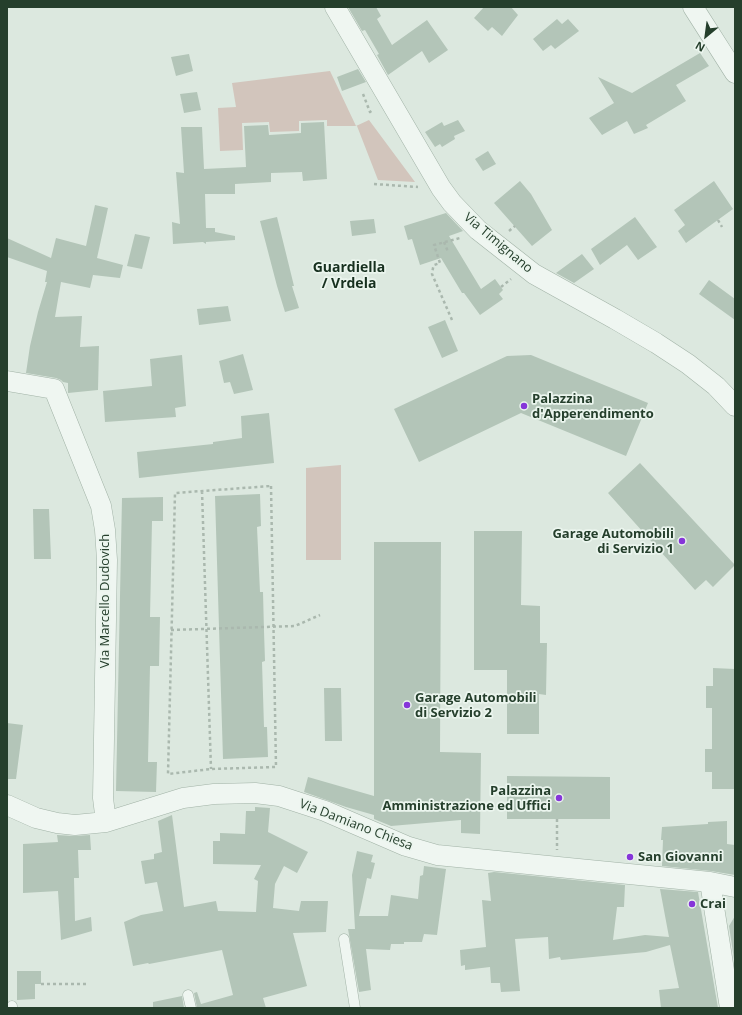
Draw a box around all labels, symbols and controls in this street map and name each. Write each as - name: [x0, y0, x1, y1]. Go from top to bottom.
- north arrow: [686, 16, 726, 56]
- text: N: [692, 38, 707, 56]
- street label: Via Timignano: [460, 210, 536, 276]
- district label: Guardiella / Vrdela: [313, 260, 385, 292]
- place label: Palazzina d'Apperendimento: [532, 391, 654, 422]
- marker: Palazzina d'Apperendimento: [519, 401, 529, 411]
- place label: Garage Automobili di Servizio 1: [552, 526, 674, 557]
- street label: Via Marcello Dudovich: [97, 534, 113, 668]
- marker: Garage Automobili di Servizio 1: [677, 536, 687, 546]
- place label: Garage Automobili di Servizio 2: [415, 690, 537, 721]
- marker: Garage Automobili di Servizio 2: [402, 700, 412, 710]
- place label: Palazzina Amministrazione ed Uffici: [382, 783, 551, 814]
- marker: Palazzina Amministrazione ed Uffici: [554, 793, 564, 803]
- street label: Via Damiano Chiesa: [297, 796, 415, 854]
- place label: San Giovanni: [638, 849, 723, 865]
- marker: San Giovanni: [625, 852, 635, 862]
- place label: Crai: [700, 896, 726, 912]
- marker: Crai: [687, 899, 697, 909]

